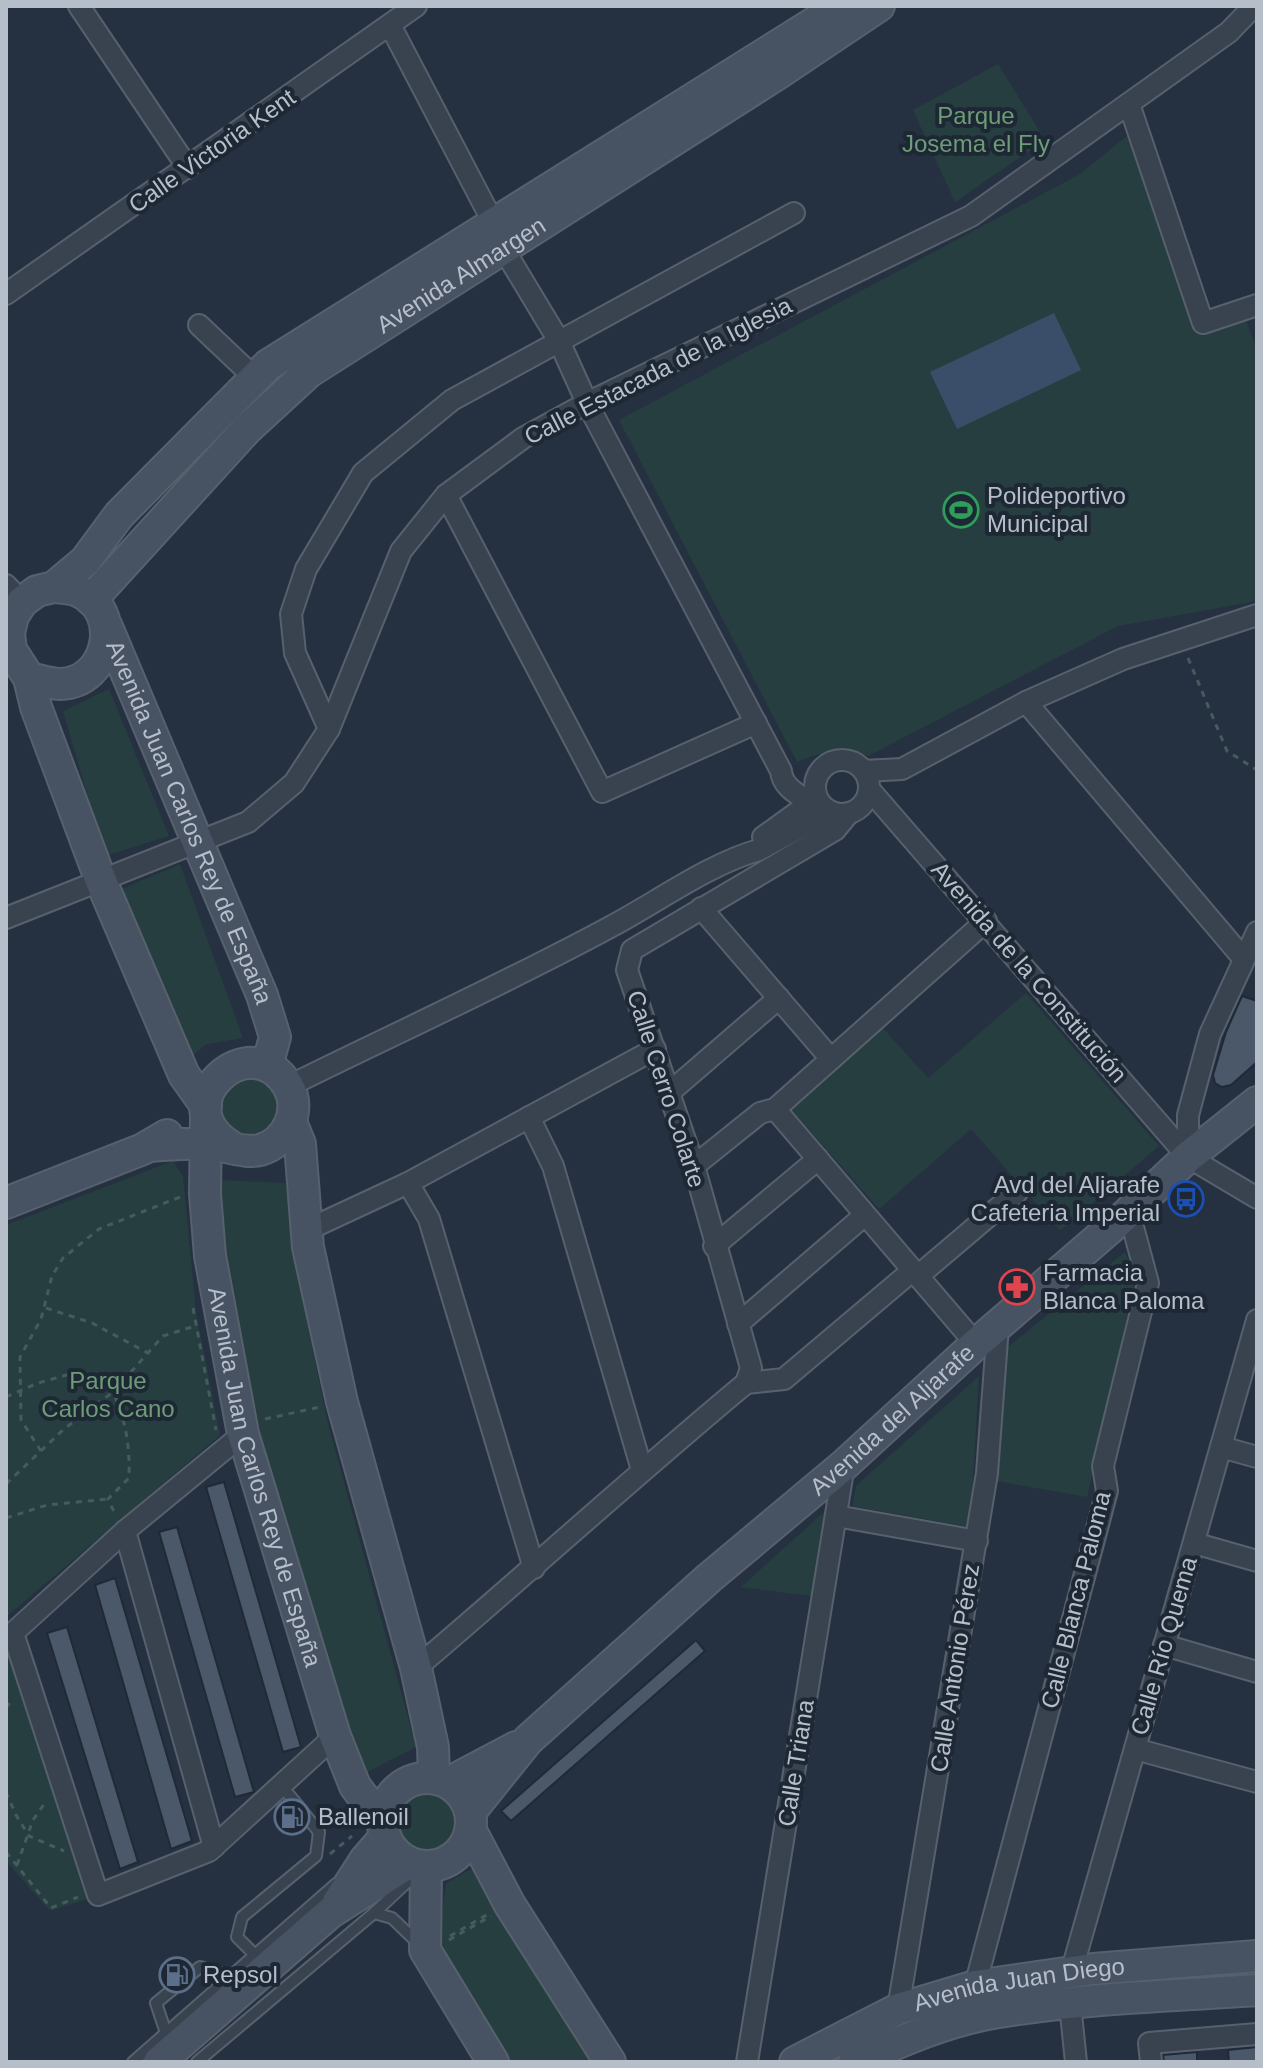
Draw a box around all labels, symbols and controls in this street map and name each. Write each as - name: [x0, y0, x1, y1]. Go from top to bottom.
- street label: Calle Victoria Kent: [123, 83, 300, 218]
- park label: Parque Josema el Fly: [902, 102, 1050, 157]
- street label: Avenida Almargen: [372, 211, 550, 338]
- street label: Calle Estacada de la Iglesia: [520, 291, 796, 450]
- place label: Polideportivo Municipal: [987, 482, 1126, 537]
- sports icon: Polideportivo Municipal: [942, 491, 980, 529]
- street label: Avenida Juan Carlos Rey de España: [101, 636, 278, 1008]
- street label: Avenida de la Constitución: [926, 856, 1133, 1088]
- street label: Calle Cerro Colarte: [622, 987, 711, 1191]
- place label: Avd del Aljarafe Cafeteria Imperial: [971, 1171, 1160, 1226]
- bus stop icon: Avd del Aljarafe Cafeteria Imperial: [1167, 1180, 1205, 1218]
- place label: Farmacia Blanca Paloma: [1043, 1259, 1205, 1314]
- pharmacy icon: Farmacia Blanca Paloma: [998, 1268, 1036, 1306]
- street label: Avenida Juan Carlos Rey de España: [203, 1285, 327, 1671]
- street label: Avenida del Aljarafe: [804, 1338, 980, 1501]
- park label: Parque Carlos Cano: [41, 1367, 175, 1422]
- street label: Calle Blanca Paloma: [1035, 1488, 1116, 1711]
- street label: Calle Río Quema: [1125, 1553, 1202, 1738]
- street label: Calle Antonio Pérez: [925, 1562, 984, 1774]
- street label: Calle Triana: [772, 1697, 819, 1828]
- fuel station icon: Ballenoil: [273, 1798, 311, 1836]
- place label: Ballenoil: [318, 1803, 409, 1830]
- street label: Avenida Juan Diego: [910, 1953, 1126, 2017]
- fuel station icon: Repsol: [158, 1956, 196, 1994]
- place label: Repsol: [203, 1961, 278, 1988]

